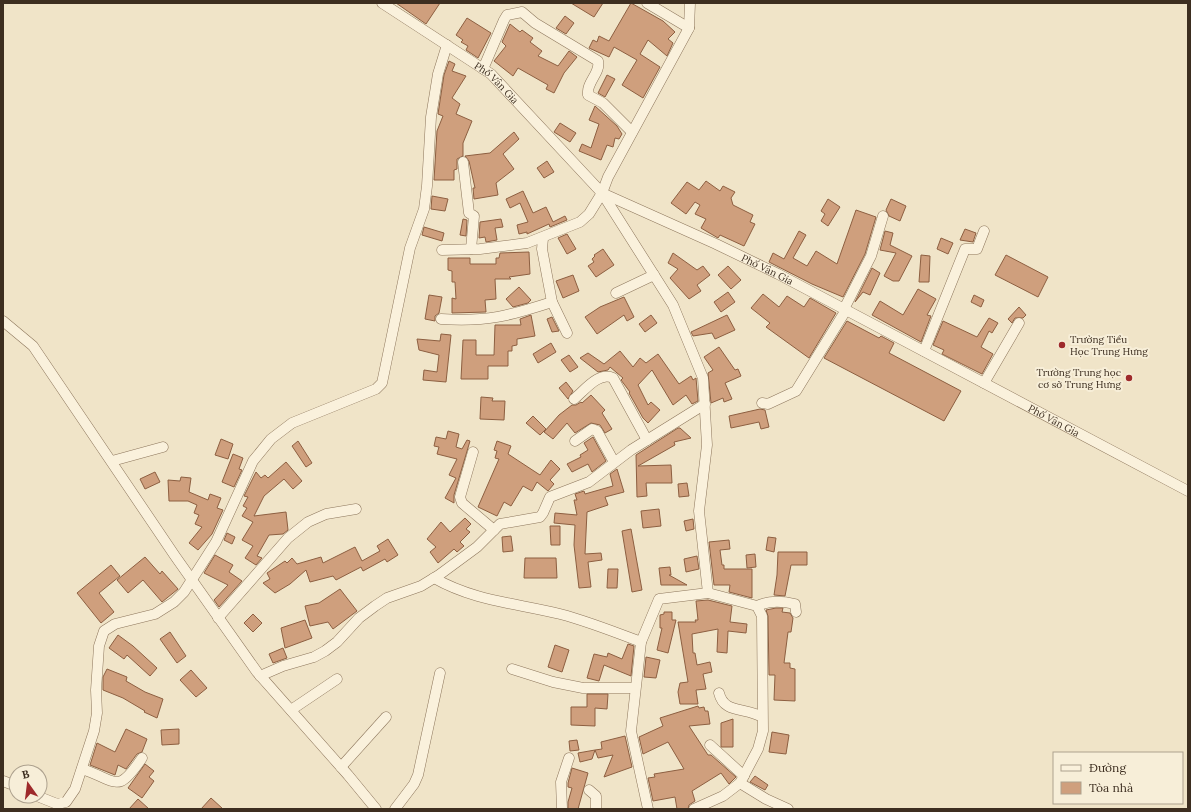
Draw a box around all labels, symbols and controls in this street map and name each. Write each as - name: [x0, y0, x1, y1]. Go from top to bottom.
- street label: Phố Vân Gia: [472, 59, 521, 107]
- street label: Phố Vân Gia: [739, 251, 795, 288]
- place label: Trường Tiểu Học Trung Hưng: [1070, 333, 1148, 358]
- marker: Trường Tiểu Học Trung Hưng: [1057, 340, 1067, 350]
- place label: Trường Trung học cơ sở Trung Hưng: [1036, 366, 1121, 391]
- marker: Trường Trung học cơ sở Trung Hưng: [1124, 373, 1134, 383]
- street label: Phố Vân Gia: [1026, 402, 1082, 439]
- legend: [1053, 752, 1183, 804]
- text: Đường: [1089, 760, 1126, 775]
- north arrow: [8, 764, 48, 804]
- text: B: [20, 767, 31, 782]
- text: Tòa nhà: [1089, 780, 1133, 795]

